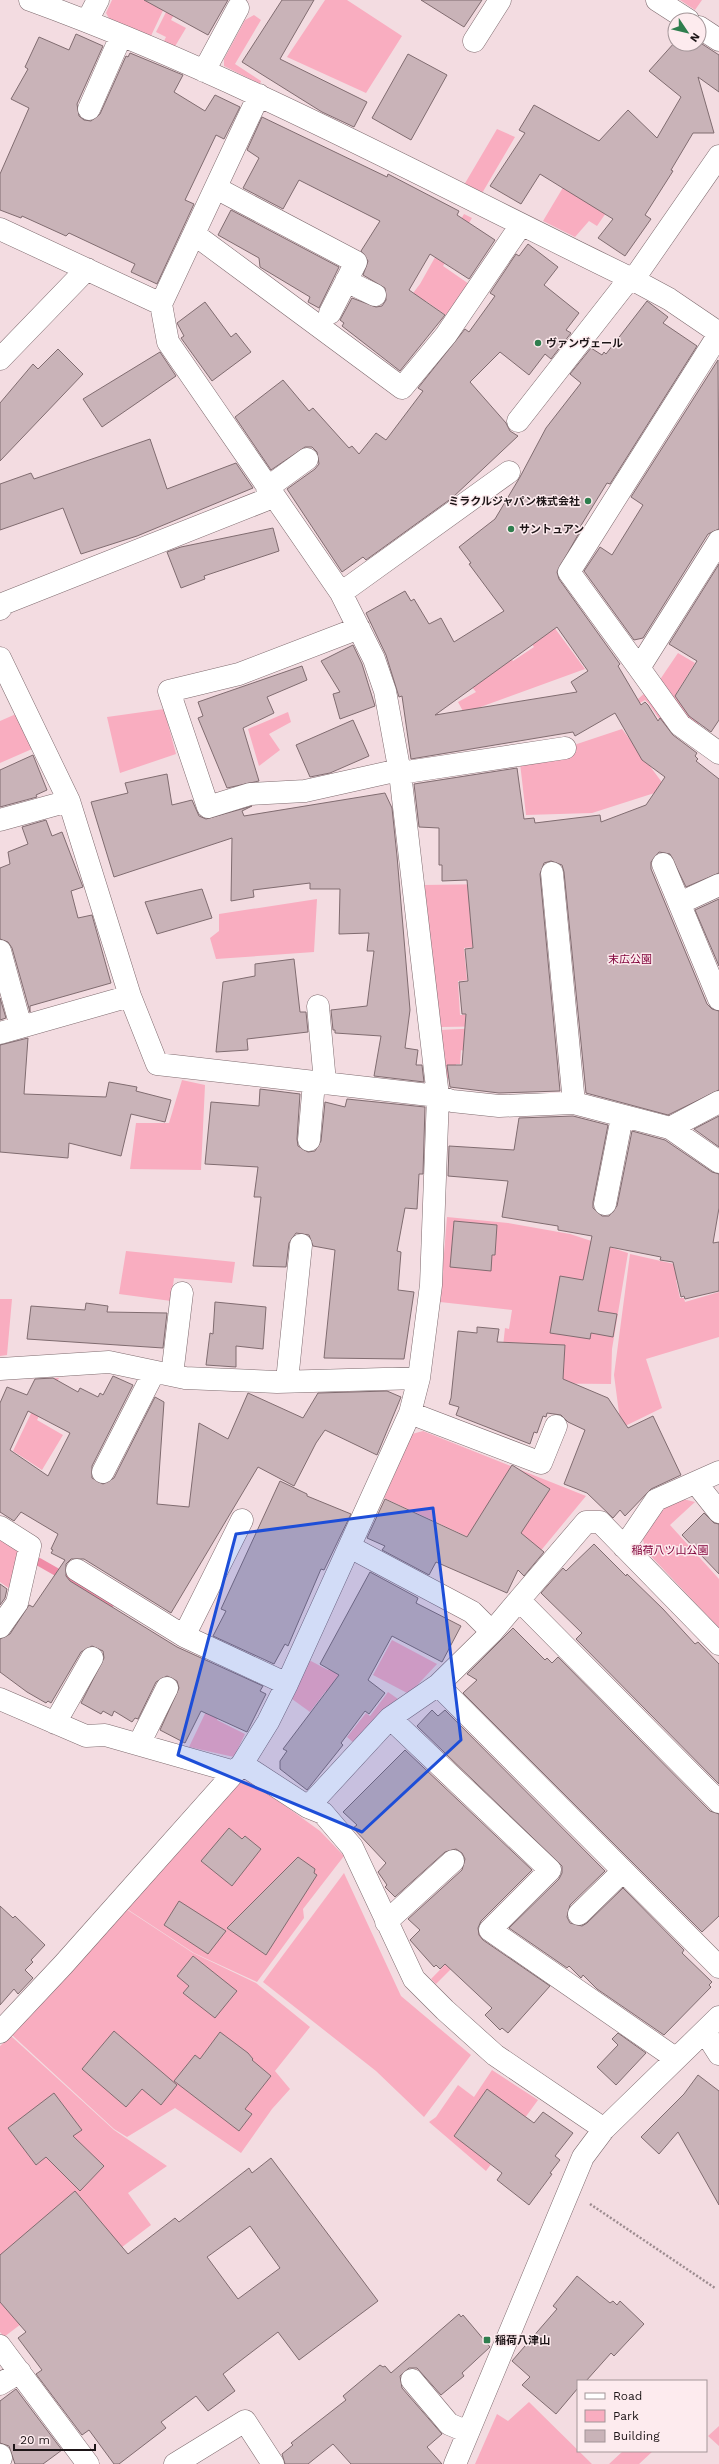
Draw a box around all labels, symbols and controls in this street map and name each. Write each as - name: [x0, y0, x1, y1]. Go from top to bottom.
- north arrow: [667, 12, 707, 52]
- text: N: [687, 30, 702, 45]
- place label: ヴァンヴェール: [546, 337, 623, 350]
- marker: ヴァンヴェール: [533, 338, 543, 348]
- place label: ミラクルジャパン株式会社: [448, 495, 580, 508]
- marker: ミラクルジャパン株式会社: [583, 496, 593, 506]
- place label: サントュアン: [519, 523, 584, 536]
- marker: サントュアン: [506, 524, 516, 534]
- park label: 末広公園: [608, 953, 652, 966]
- park label: 稲荷八ツ山公園: [632, 1544, 709, 1557]
- place label: 稲荷八津山: [495, 2334, 550, 2347]
- marker: 稲荷八津山: [482, 2335, 492, 2345]
- legend: [577, 2380, 707, 2452]
- text: Road: [613, 2389, 642, 2403]
- text: Park: [613, 2409, 639, 2423]
- scale bar: [14, 2426, 95, 2452]
- text: Building: [613, 2429, 660, 2443]
- text: 20 m: [20, 2433, 50, 2447]

